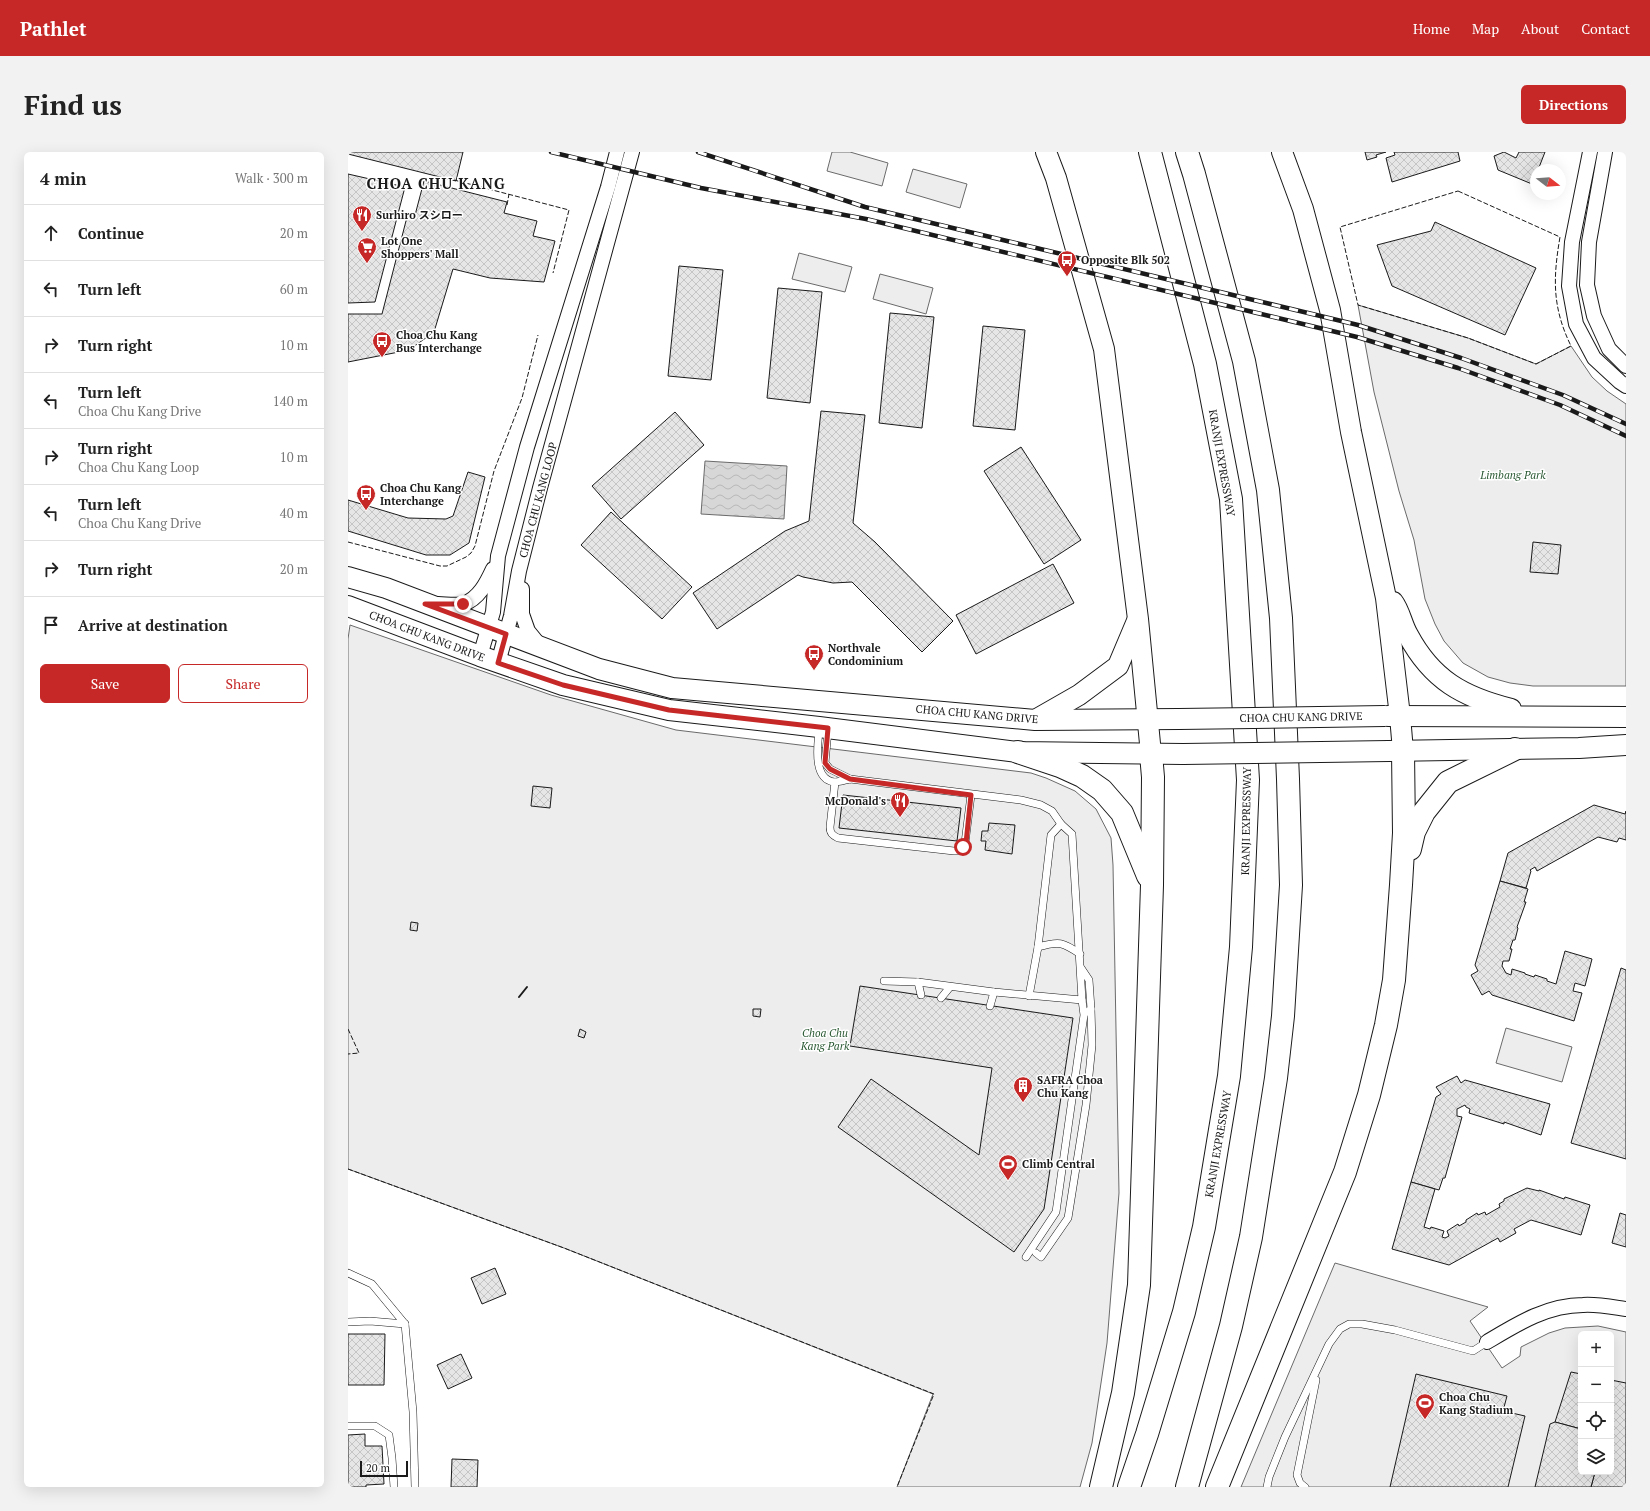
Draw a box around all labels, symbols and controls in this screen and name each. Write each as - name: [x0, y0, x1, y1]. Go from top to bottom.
- text: Pathlet: [20, 16, 86, 41]
- text: Home: [1413, 19, 1450, 38]
- text: Map: [1472, 19, 1499, 38]
- text: About: [1521, 19, 1559, 38]
- text: Contact: [1581, 19, 1630, 38]
- button: Directions: [1521, 85, 1626, 124]
- text: Find us: [24, 86, 122, 123]
- north arrow: [1530, 164, 1566, 200]
- text: 4 min: [40, 167, 87, 190]
- text: Walk · 300 m: [235, 169, 308, 187]
- district label: CHOA CHU KANG: [366, 173, 506, 193]
- restaurant icon: Surhiro スシロー: [351, 204, 373, 232]
- place label: Surhiro スシロー: [376, 208, 463, 222]
- icon: ahead: [40, 222, 62, 244]
- text: Continue: [78, 223, 144, 243]
- text: 20 m: [280, 224, 308, 242]
- place label: Lot One Shoppers' Mall: [381, 234, 459, 261]
- supermarket icon: Lot One Shoppers' Mall: [356, 236, 378, 264]
- bus stop icon: Opposite Blk 502: [1056, 249, 1078, 277]
- place label: Opposite Blk 502: [1081, 253, 1170, 267]
- icon: left: [40, 278, 62, 300]
- text: Turn left: [78, 279, 142, 299]
- text: 60 m: [280, 280, 308, 298]
- place label: Choa Chu Kang Bus Interchange: [396, 328, 482, 355]
- bus stop icon: Choa Chu Kang Bus Interchange: [371, 330, 393, 358]
- icon: right: [40, 334, 62, 356]
- text: Turn right: [78, 335, 153, 355]
- text: 10 m: [280, 336, 308, 354]
- text: Turn left: [78, 382, 142, 402]
- icon: left: [40, 390, 62, 412]
- text: 140 m: [273, 392, 308, 410]
- text: Choa Chu Kang Drive: [78, 402, 201, 420]
- street label: KRANJI EXPRESSWAY: [1206, 408, 1238, 518]
- text: Turn right: [78, 438, 153, 458]
- street label: CHOA CHU KANG LOOP: [516, 440, 560, 559]
- icon: right: [40, 446, 62, 468]
- text: 10 m: [280, 448, 308, 466]
- text: Choa Chu Kang Loop: [78, 458, 199, 476]
- park label: Limbang Park: [1479, 468, 1546, 482]
- place label: Choa Chu Kang Interchange: [380, 481, 462, 508]
- bus stop icon: Choa Chu Kang Interchange: [355, 483, 377, 511]
- text: Turn left: [78, 494, 142, 514]
- icon: left: [40, 502, 62, 524]
- text: 40 m: [280, 504, 308, 522]
- text: Choa Chu Kang Drive: [78, 514, 201, 532]
- icon: right: [40, 558, 62, 580]
- text: Turn right: [78, 559, 153, 579]
- text: 20 m: [280, 560, 308, 578]
- route end: [454, 595, 472, 613]
- street label: CHOA CHU KANG DRIVE: [367, 607, 487, 665]
- icon: arrive: [40, 614, 62, 636]
- text: Arrive at destination: [78, 615, 228, 635]
- place label: Northvale Condominium: [828, 641, 904, 668]
- bus stop icon: Northvale Condominium: [803, 643, 825, 671]
- button: Save: [40, 664, 170, 703]
- button: Share: [178, 664, 308, 703]
- street label: CHOA CHU KANG DRIVE: [915, 702, 1039, 726]
- street label: CHOA CHU KANG DRIVE: [1239, 709, 1363, 725]
- street label: KRANJI EXPRESSWAY: [1238, 766, 1254, 875]
- restaurant icon: McDonald's: [889, 790, 911, 818]
- place label: McDonald's: [825, 794, 886, 808]
- route start: [954, 838, 972, 856]
- park label: Choa Chu Kang Park: [800, 1026, 850, 1053]
- place label: SAFRA Choa Chu Kang: [1037, 1073, 1103, 1100]
- building icon: SAFRA Choa Chu Kang: [1012, 1075, 1034, 1103]
- street label: KRANJI EXPRESSWAY: [1202, 1089, 1234, 1199]
- sports icon: Climb Central: [997, 1153, 1019, 1181]
- place label: Climb Central: [1022, 1157, 1095, 1171]
- map controls: [1578, 1331, 1614, 1475]
- button: +: [1578, 1331, 1614, 1367]
- button: −: [1578, 1367, 1614, 1403]
- place label: Choa Chu Kang Stadium: [1439, 1390, 1514, 1417]
- sports icon: Choa Chu Kang Stadium: [1414, 1392, 1436, 1420]
- button: locate: [1578, 1403, 1614, 1439]
- button: layers: [1578, 1439, 1614, 1475]
- scale bar: [360, 1459, 408, 1478]
- text: 20 m: [366, 1461, 390, 1475]

